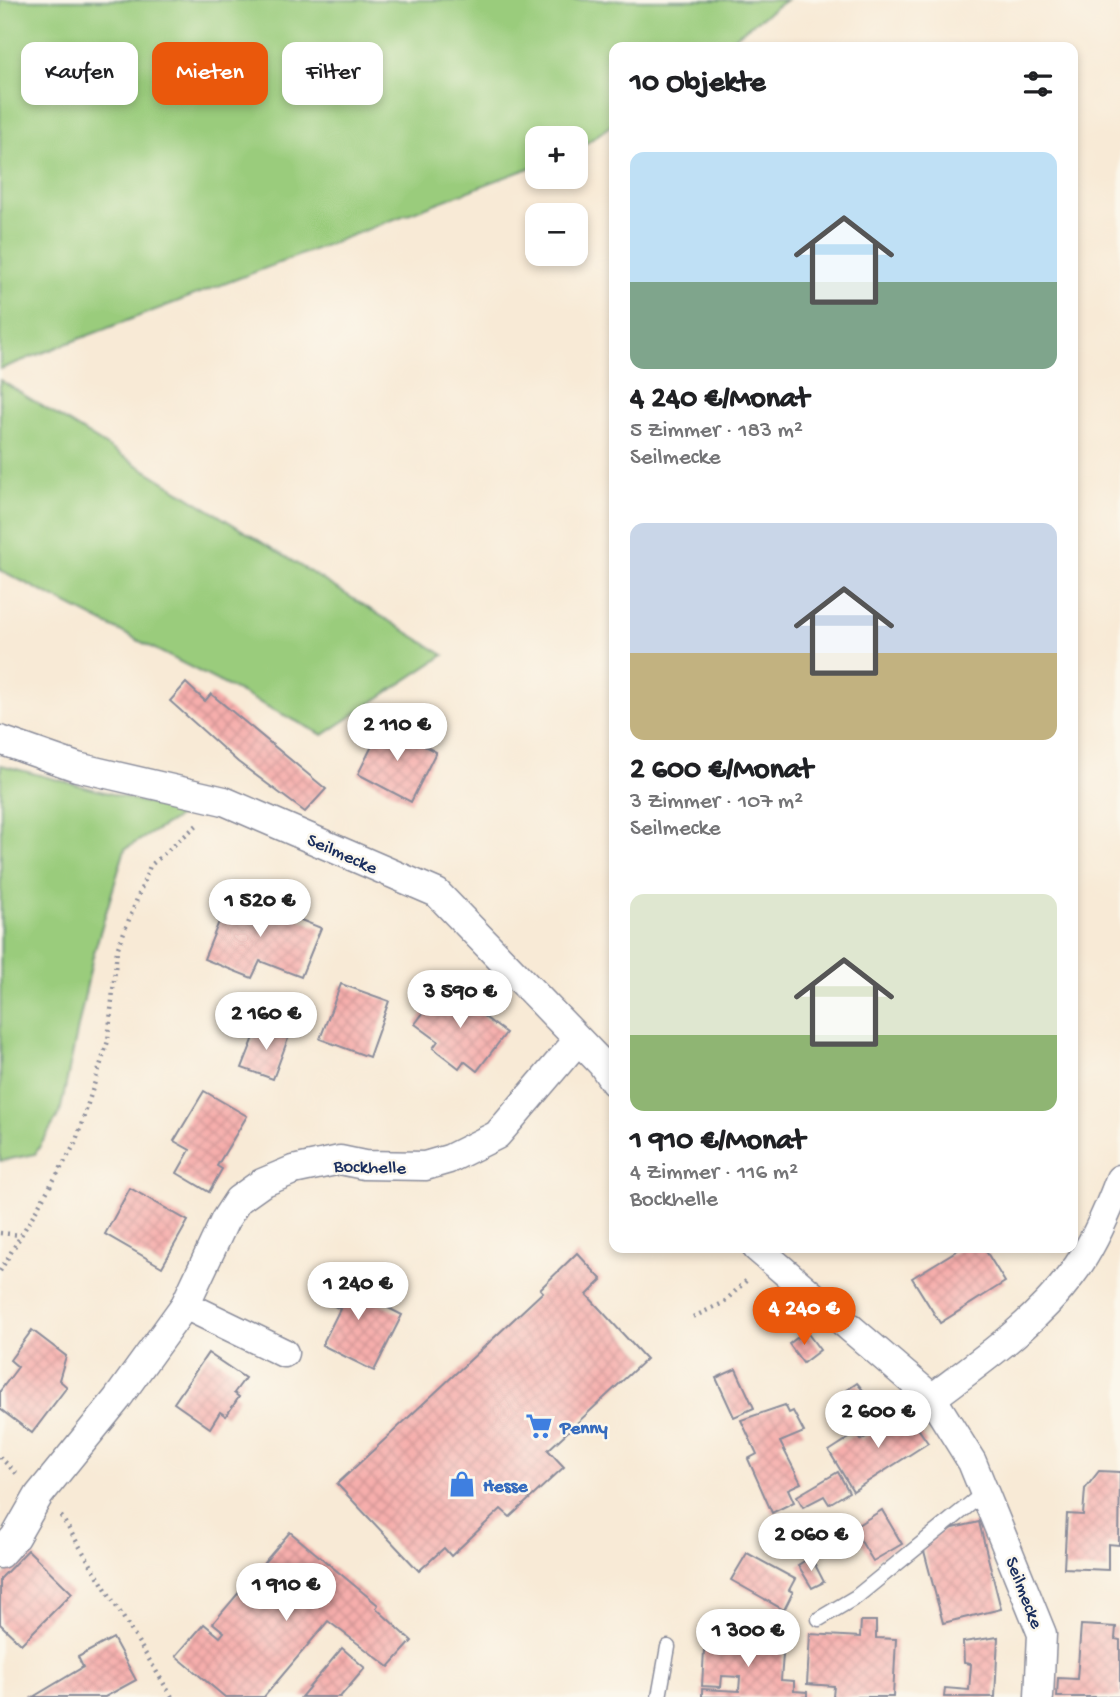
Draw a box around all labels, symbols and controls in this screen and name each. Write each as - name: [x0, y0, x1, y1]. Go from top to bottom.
- chip: Kaufen: [21, 42, 138, 105]
- chip: Mieten: [152, 42, 268, 105]
- chip: Filter: [282, 42, 383, 105]
- icon: filters: [1019, 65, 1057, 103]
- text: 10 Objekte: [630, 67, 765, 102]
- map controls: [525, 126, 588, 266]
- button: +: [525, 126, 588, 189]
- icon: home: [781, 197, 907, 323]
- button: −: [525, 203, 588, 266]
- text: 4 240 €/Monat: [630, 383, 809, 418]
- text: 5 Zimmer · 183 m²: [630, 418, 803, 445]
- text: Seilmecke: [630, 445, 721, 472]
- icon: home: [781, 568, 907, 694]
- pin: 2 110 €: [332, 704, 462, 763]
- text: 2 110 €: [363, 712, 431, 739]
- text: 2 600 €/Monat: [630, 754, 813, 789]
- text: 3 Zimmer · 107 m²: [630, 789, 803, 816]
- text: Seilmecke: [630, 816, 721, 843]
- street label: Seilmecke: [303, 829, 381, 881]
- pin: 1 520 €: [195, 880, 325, 939]
- text: 1 520 €: [225, 888, 295, 915]
- icon: home: [781, 939, 907, 1065]
- pin: 3 590 €: [395, 970, 525, 1030]
- text: 3 590 €: [423, 979, 497, 1006]
- pin: 2 160 €: [201, 992, 331, 1052]
- text: 2 160 €: [231, 1001, 301, 1028]
- text: 1 910 €/Monat: [630, 1125, 805, 1160]
- street label: Bockhelle: [332, 1156, 407, 1181]
- text: 4 Zimmer · 116 m²: [630, 1160, 798, 1187]
- text: Bockhelle: [630, 1187, 718, 1214]
- pin: 1 240 €: [293, 1262, 423, 1322]
- text: 1 240 €: [323, 1271, 393, 1298]
- pin: 4 240 €: [739, 1288, 869, 1347]
- text: 4 240 €: [769, 1296, 839, 1323]
- pin: 2 600 €: [813, 1390, 943, 1450]
- text: 2 600 €: [841, 1399, 915, 1426]
- supermarket icon: Penny: [524, 1411, 554, 1441]
- place label: Penny: [559, 1418, 608, 1441]
- shop icon: Hesse: [447, 1469, 477, 1499]
- place label: Hesse: [483, 1476, 529, 1499]
- pin: 2 060 €: [746, 1514, 876, 1573]
- text: 2 060 €: [774, 1522, 848, 1549]
- street label: Seilmecke: [999, 1554, 1047, 1633]
- pin: 1 910 €: [221, 1564, 351, 1623]
- text: 1 910 €: [252, 1572, 320, 1599]
- pin: 1 300 €: [683, 1610, 813, 1669]
- text: 1 300 €: [712, 1618, 784, 1645]

